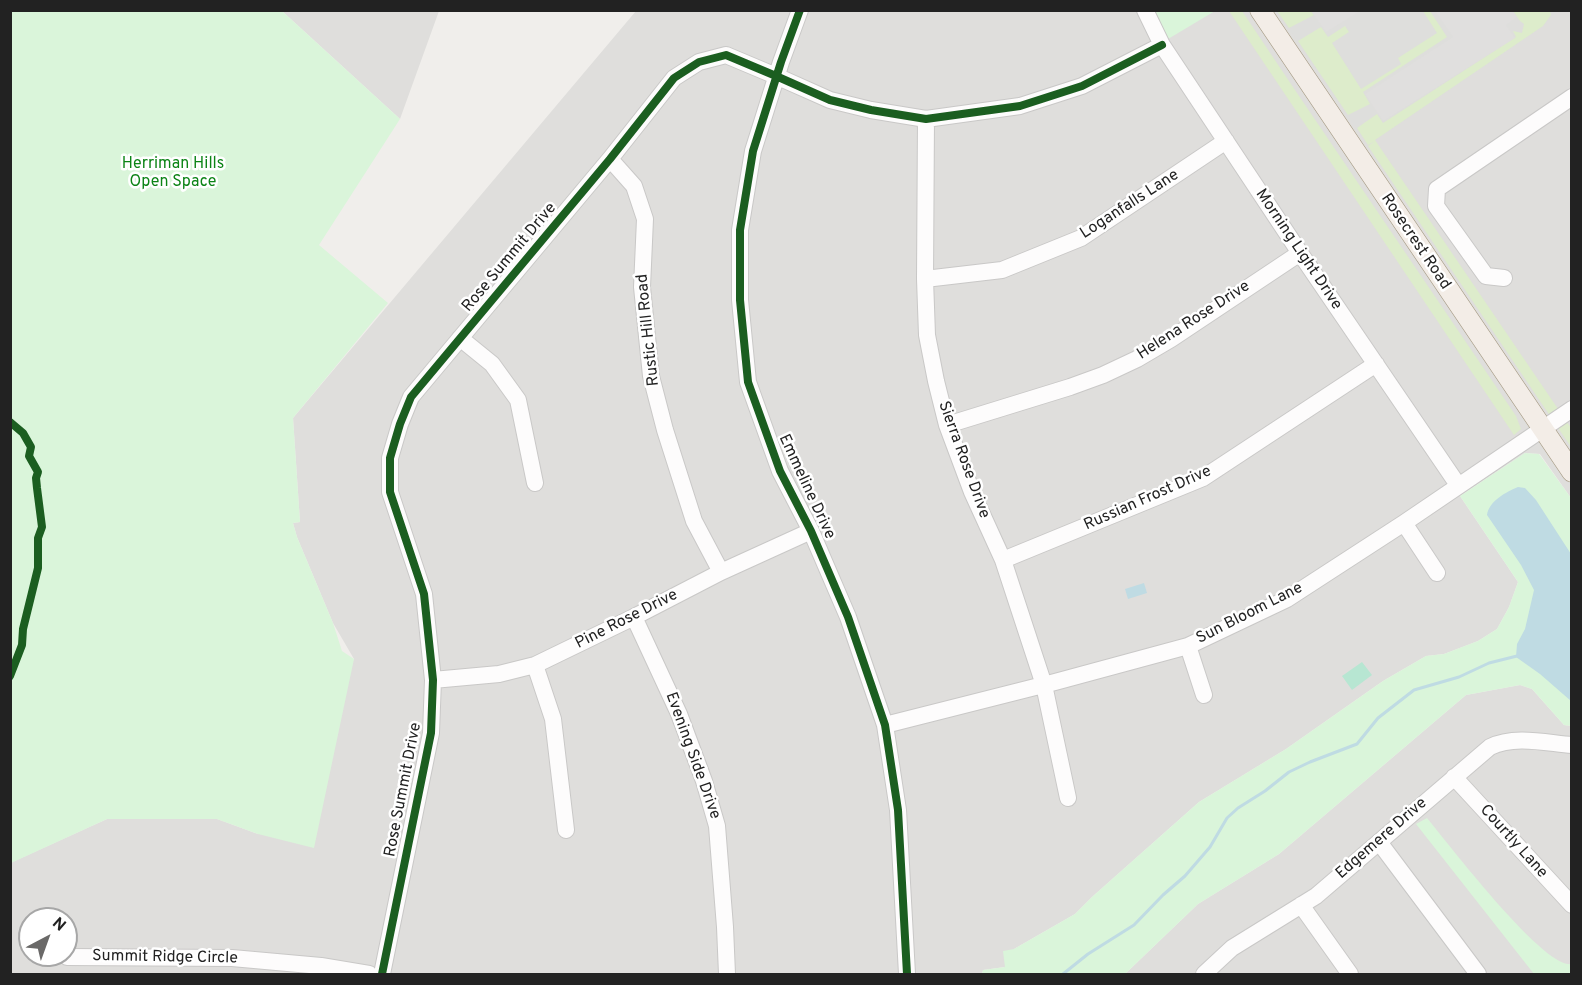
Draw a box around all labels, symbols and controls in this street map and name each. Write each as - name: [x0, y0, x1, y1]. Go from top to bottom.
- park label: Herriman Hills Open Space: [122, 155, 224, 193]
- street label: Loganfalls Lane: [1077, 166, 1183, 244]
- street label: Morning Light Drive: [1250, 186, 1346, 314]
- street label: Rosecrest Road: [1376, 190, 1454, 294]
- street label: Rose Summit Drive: [459, 200, 561, 316]
- street label: Rustic Hill Road: [634, 273, 664, 387]
- street label: Helena Rose Drive: [1134, 277, 1254, 365]
- street label: Sierra Rose Drive: [933, 399, 993, 521]
- street label: Emmeline Drive: [773, 432, 839, 542]
- street label: Russian Frost Drive: [1081, 462, 1215, 536]
- street label: Sun Bloom Lane: [1194, 579, 1306, 649]
- street label: Pine Rose Drive: [573, 586, 681, 654]
- street label: Evening Side Drive: [660, 690, 724, 822]
- street label: Rose Summit Drive: [382, 721, 426, 859]
- street label: Edgemere Drive: [1333, 794, 1431, 884]
- street label: Courtly Lane: [1475, 801, 1551, 883]
- north arrow: [18, 907, 78, 967]
- text: N: [48, 914, 69, 936]
- street label: Summit Ridge Circle: [92, 947, 238, 969]

